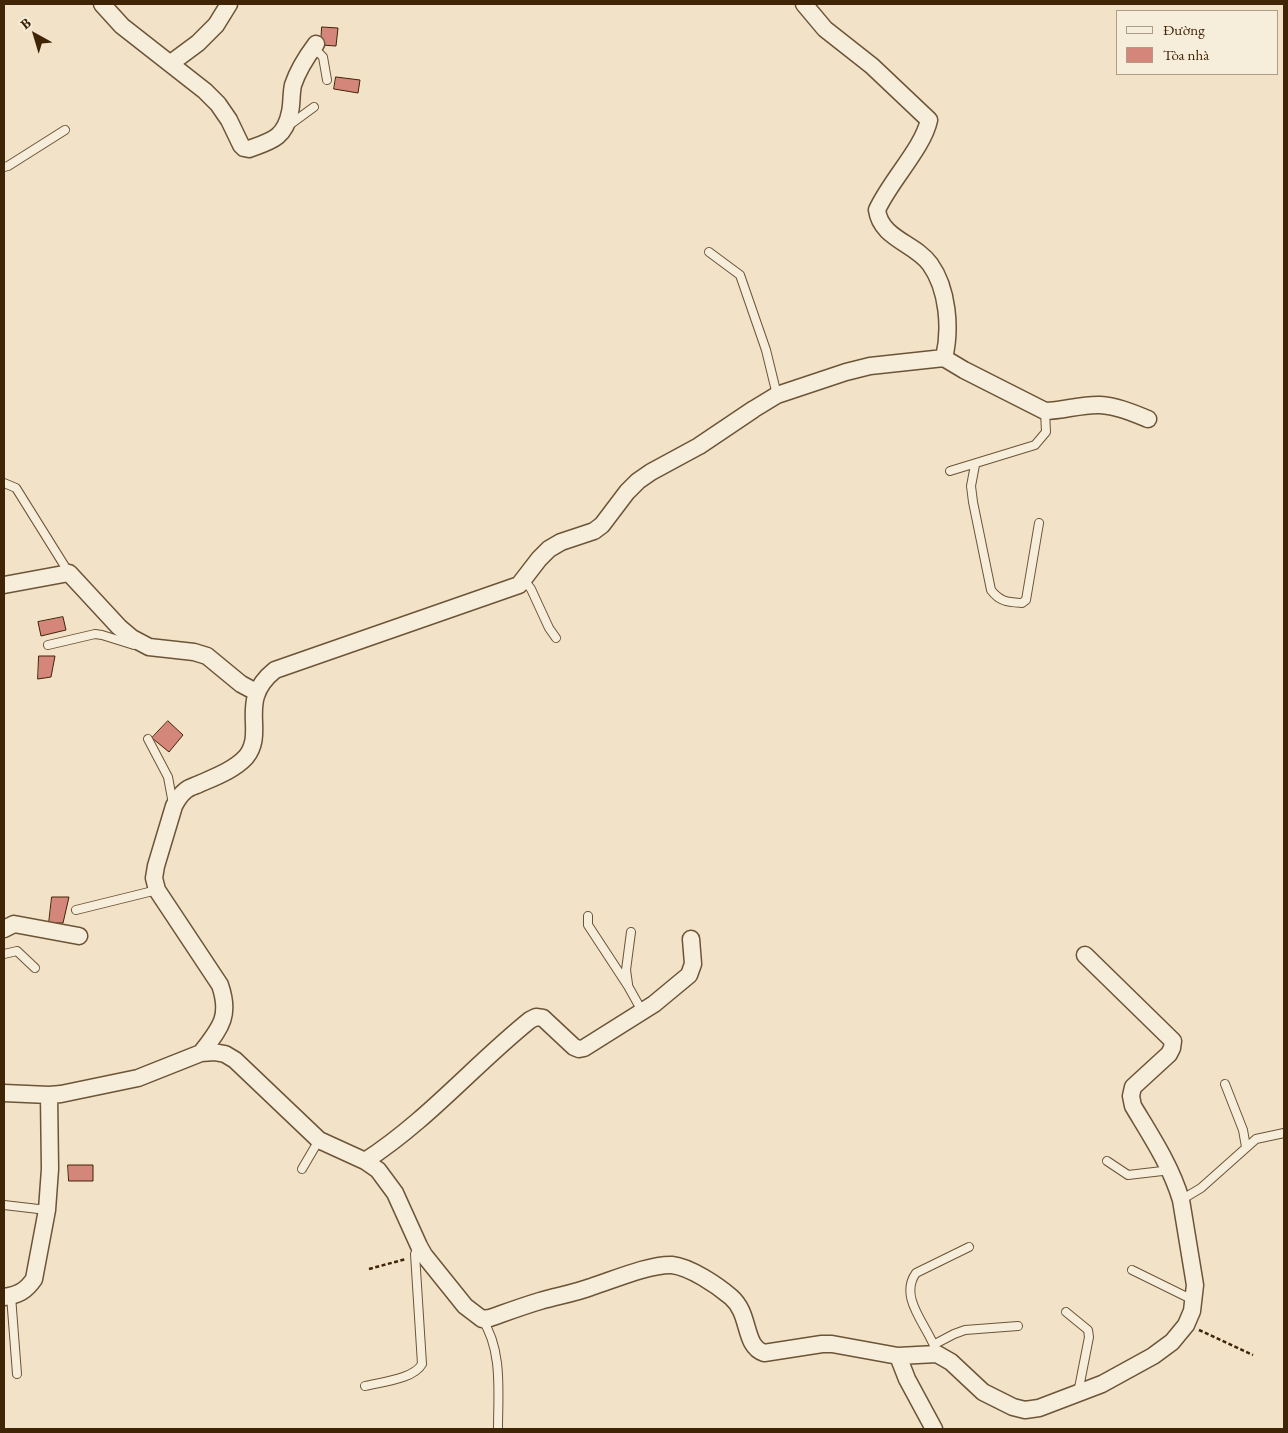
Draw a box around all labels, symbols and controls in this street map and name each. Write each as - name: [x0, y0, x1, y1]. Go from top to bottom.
- north arrow: [10, 10, 60, 60]
- legend: [1116, 10, 1278, 75]
- text: B: [16, 14, 35, 33]
- text: Đường: [1163, 20, 1205, 39]
- text: Tòa nhà: [1163, 45, 1209, 64]

